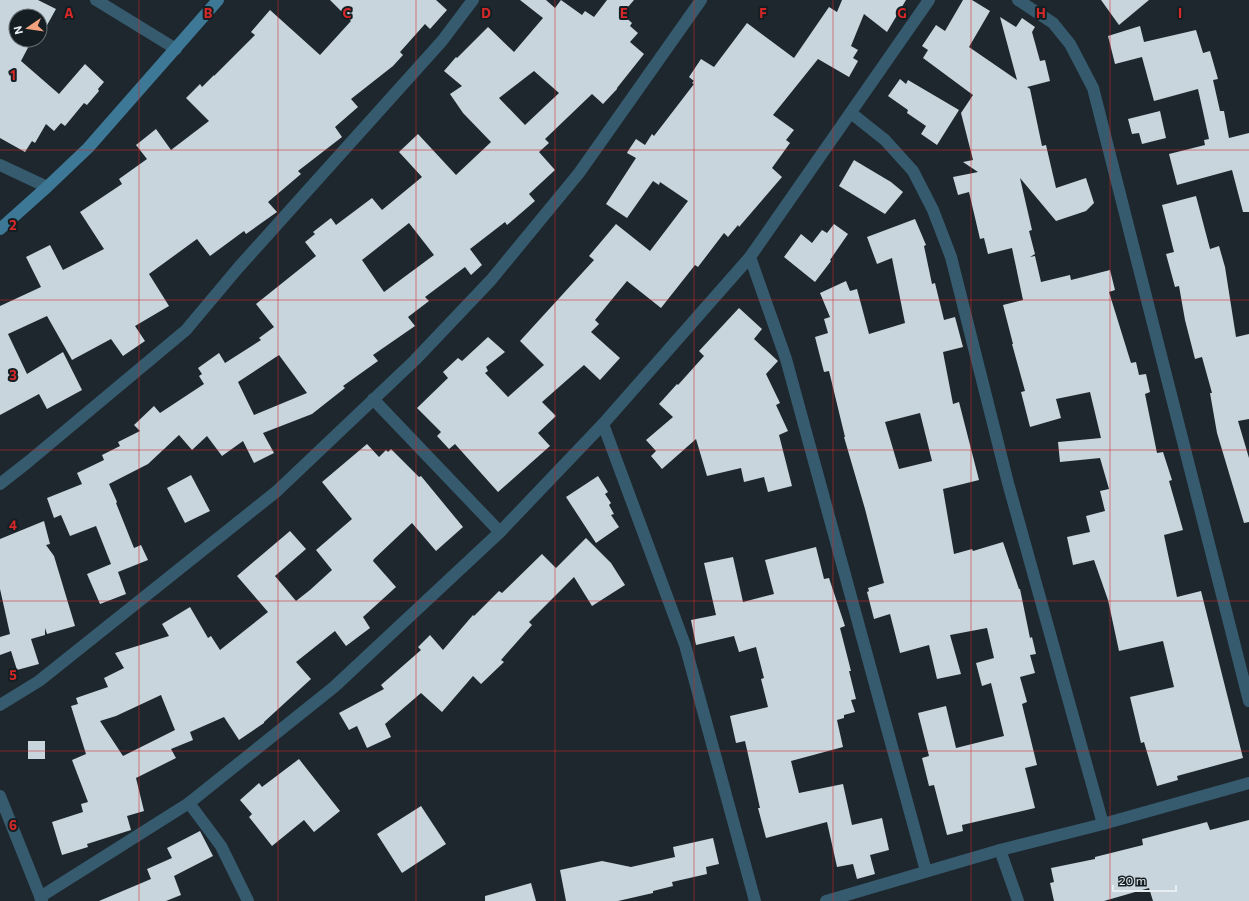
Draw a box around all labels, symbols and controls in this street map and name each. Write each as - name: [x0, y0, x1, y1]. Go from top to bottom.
- text: A: [64, 5, 74, 21]
- text: B: [204, 5, 213, 21]
- text: C: [343, 5, 352, 21]
- text: D: [481, 5, 491, 21]
- text: E: [620, 5, 628, 21]
- text: F: [759, 5, 767, 21]
- text: G: [897, 5, 907, 21]
- text: H: [1036, 5, 1046, 21]
- text: I: [1178, 5, 1182, 21]
- north arrow: [8, 8, 48, 48]
- text: N: [11, 25, 25, 36]
- text: 1: [10, 67, 16, 83]
- text: 2: [9, 217, 17, 233]
- text: 3: [9, 367, 17, 383]
- text: 4: [9, 517, 17, 533]
- text: 5: [9, 667, 17, 683]
- text: 6: [9, 817, 17, 833]
- scale bar: [1113, 867, 1176, 893]
- text: 20 m: [1119, 873, 1146, 887]

